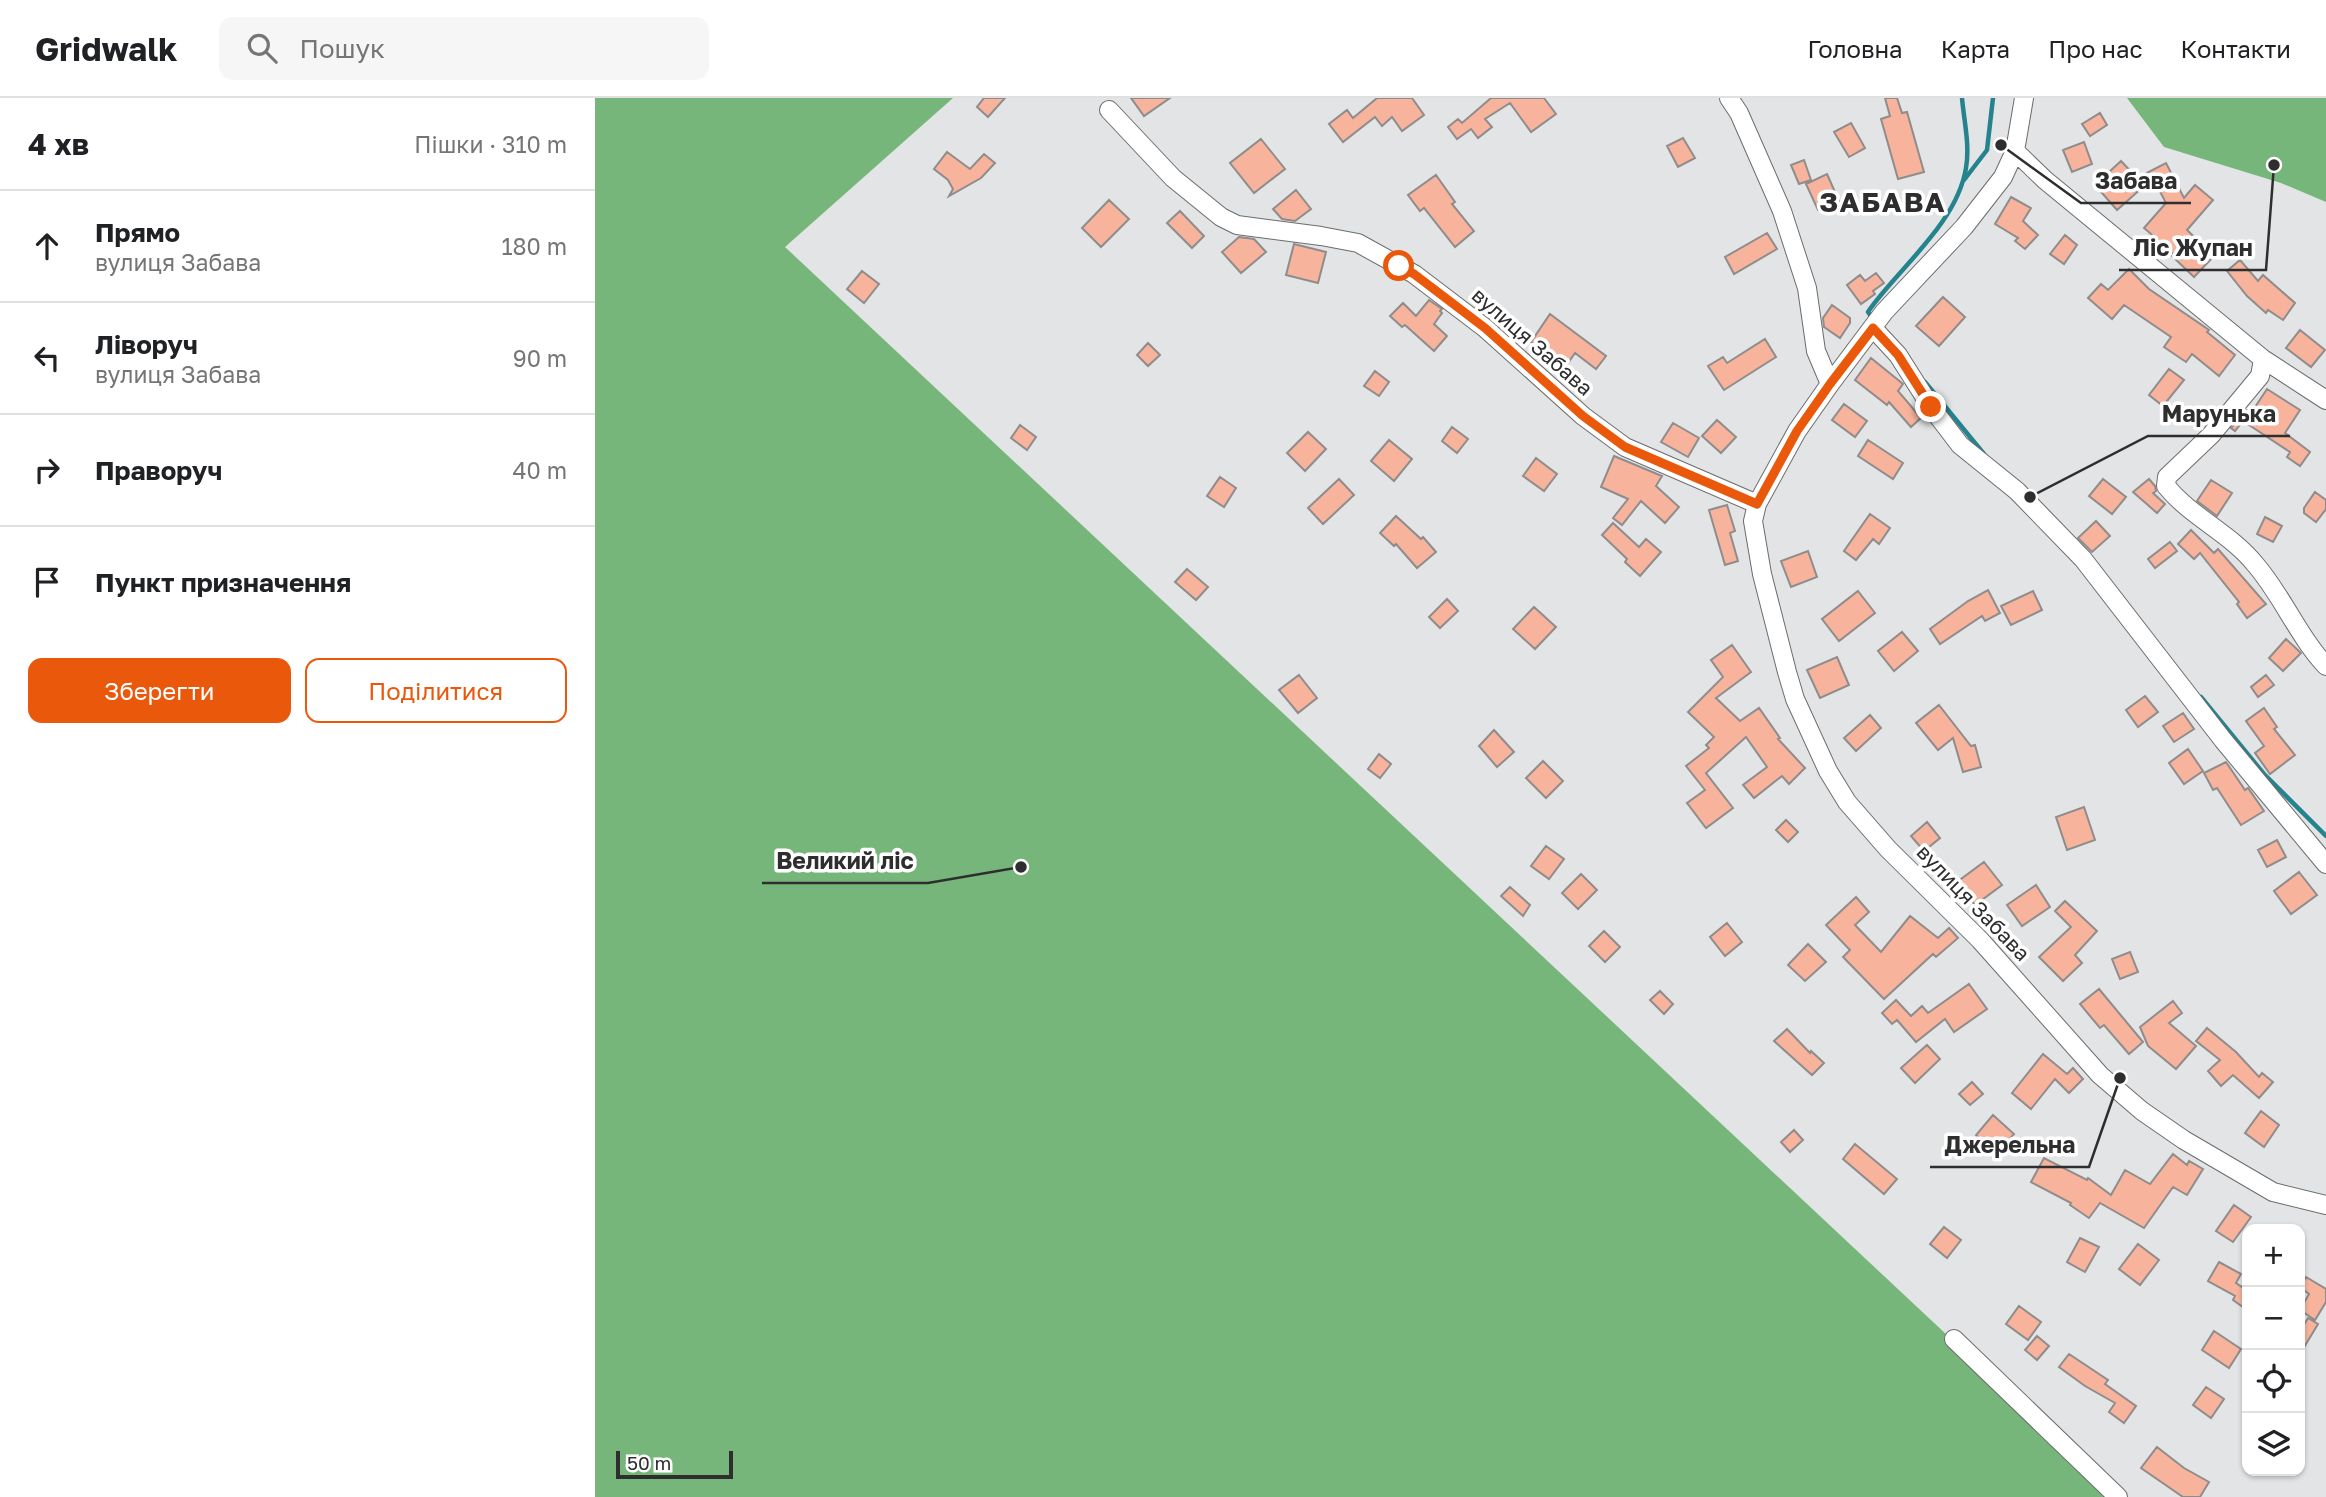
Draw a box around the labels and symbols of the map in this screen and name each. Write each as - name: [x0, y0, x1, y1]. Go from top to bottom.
- callout: Забава: [2081, 159, 2191, 203]
- text: Забава: [2095, 166, 2177, 194]
- district label: ЗАБАВА: [1819, 185, 1947, 218]
- callout: Ліс Жупан: [2119, 226, 2266, 270]
- text: Ліс Жупан: [2133, 233, 2253, 261]
- route start: [1383, 250, 1414, 281]
- street label: вулиця Забава: [1467, 282, 1598, 401]
- route end: [1915, 391, 1946, 422]
- callout: Марунька: [2148, 392, 2290, 436]
- text: Марунька: [2162, 399, 2276, 427]
- callout: Великий ліс: [762, 839, 928, 883]
- street label: вулиця Забава: [1912, 839, 2036, 966]
- text: Великий ліс: [776, 846, 914, 874]
- callout: Джерельна: [1930, 1123, 2089, 1167]
- text: Джерельна: [1945, 1130, 2075, 1158]
- scale bar: [616, 1448, 733, 1480]

